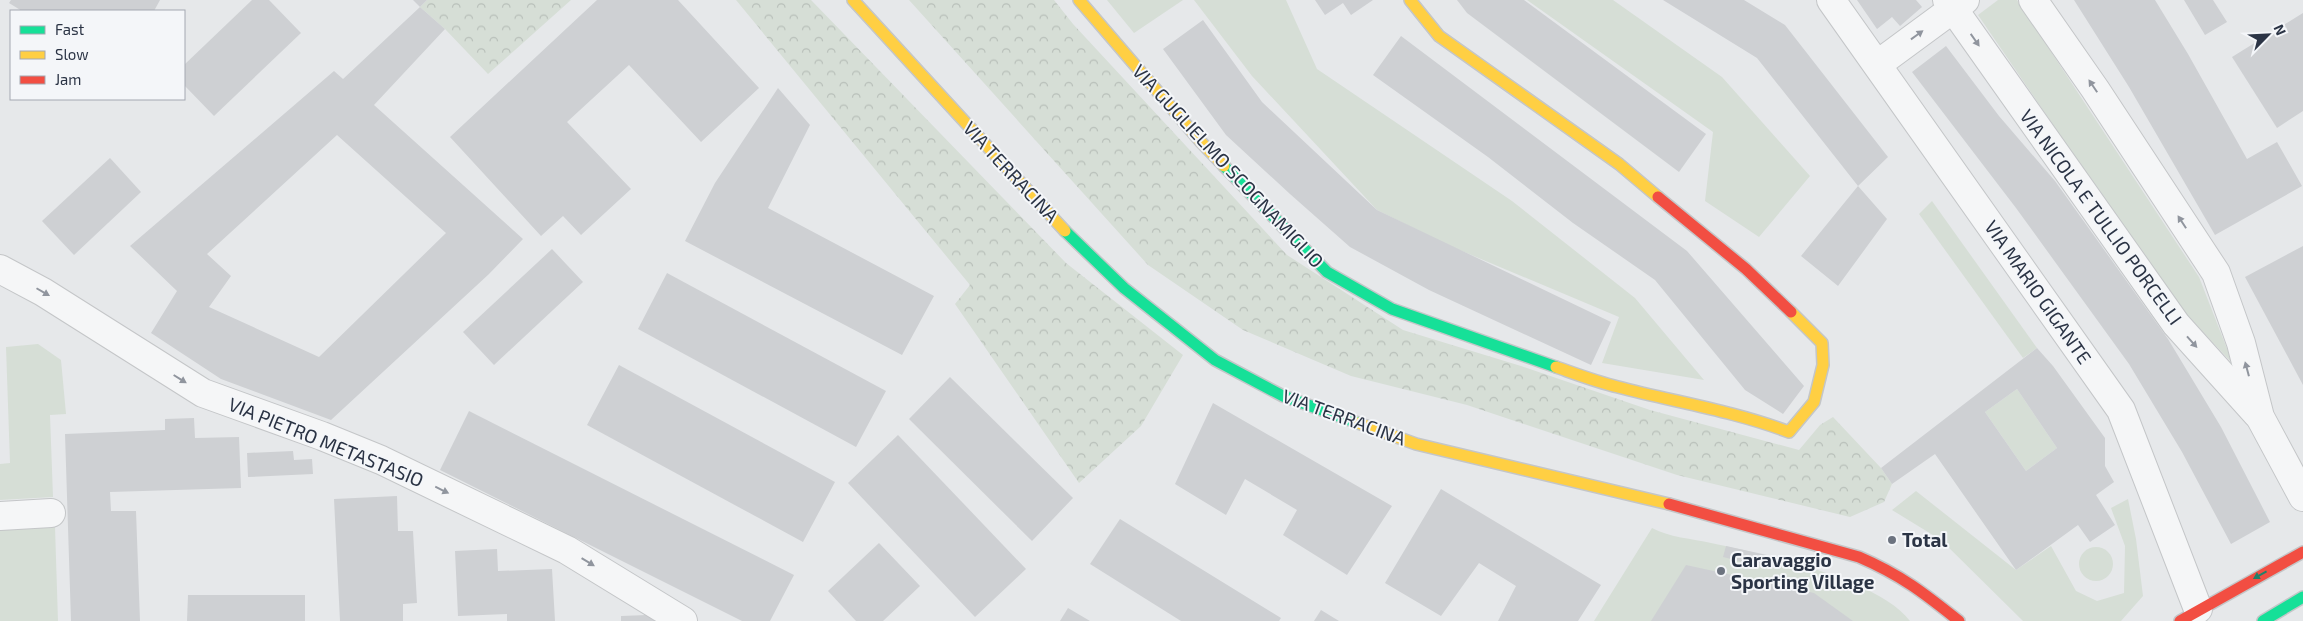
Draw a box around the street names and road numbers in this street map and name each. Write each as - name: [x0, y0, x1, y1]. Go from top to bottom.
- street label: VIA GUGLIELMO SCOGNAMIGLIO: [1128, 59, 1329, 272]
- street label: VIA NICOLA E TULLIO PORCELLI: [2016, 105, 2187, 329]
- street label: VIA TERRACINA: [959, 116, 1064, 227]
- street label: VIA MARIO GIGANTE: [1980, 215, 2097, 368]
- street label: VIA TERRACINA: [1279, 384, 1409, 450]
- street label: VIA PIETRO METASTASIO: [225, 392, 427, 491]

